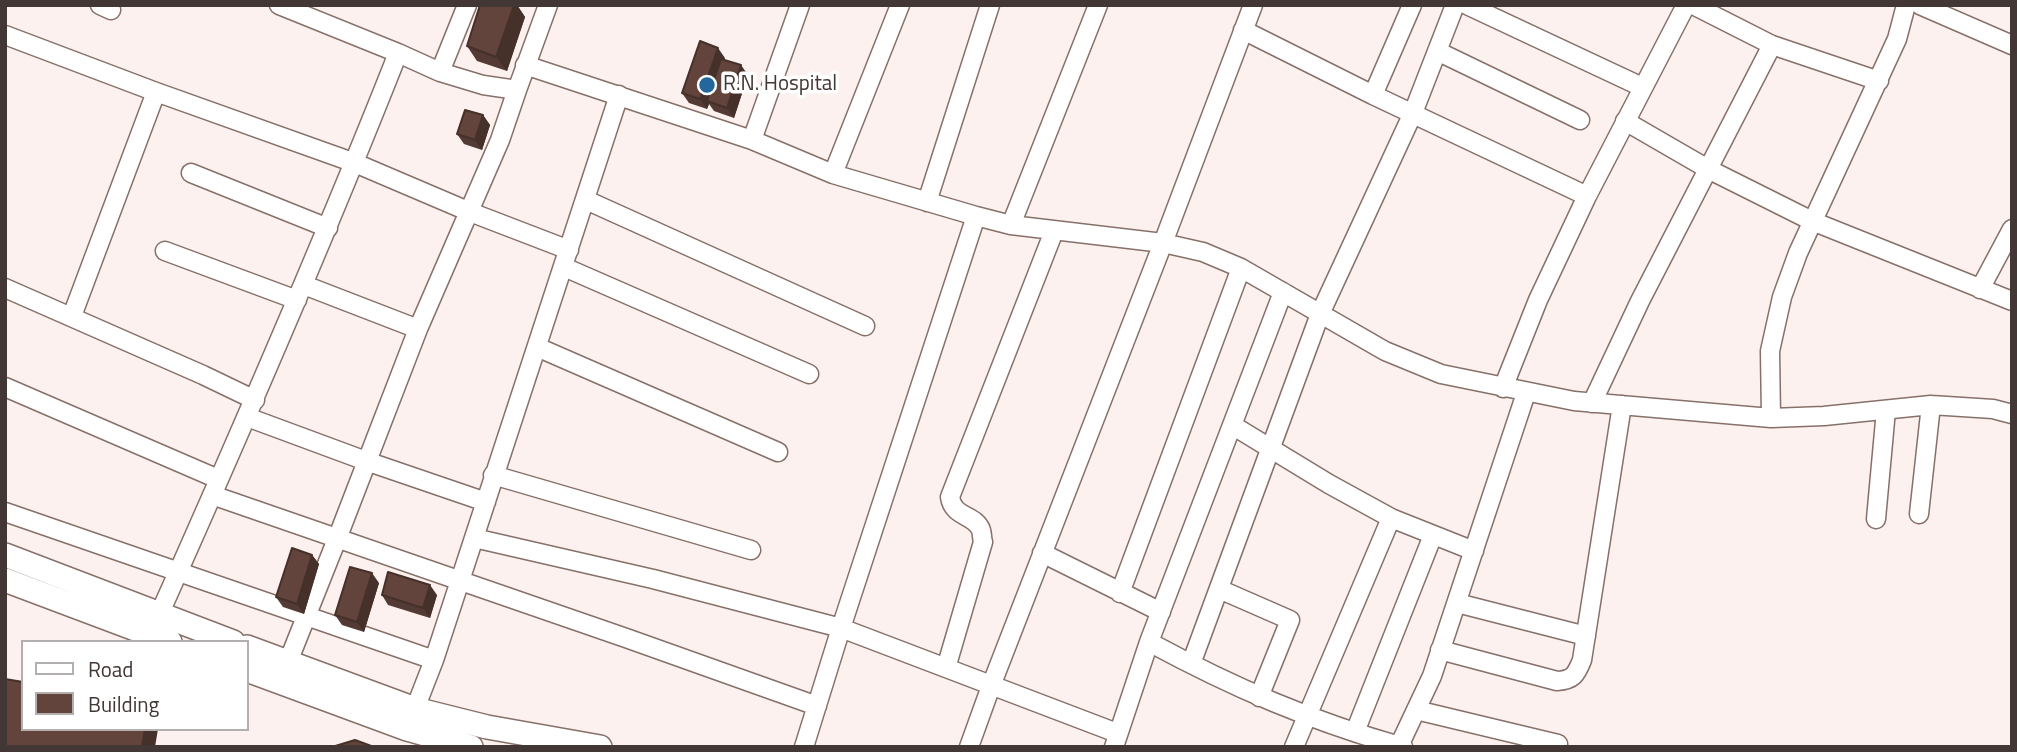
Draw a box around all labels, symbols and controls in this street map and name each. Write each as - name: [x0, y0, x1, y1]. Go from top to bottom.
- place label: R.N. Hospital: [723, 72, 837, 98]
- marker: R.N. Hospital: [697, 75, 717, 95]
- legend: [21, 640, 248, 731]
- text: Road: [88, 653, 133, 685]
- text: Building: [88, 688, 159, 720]

